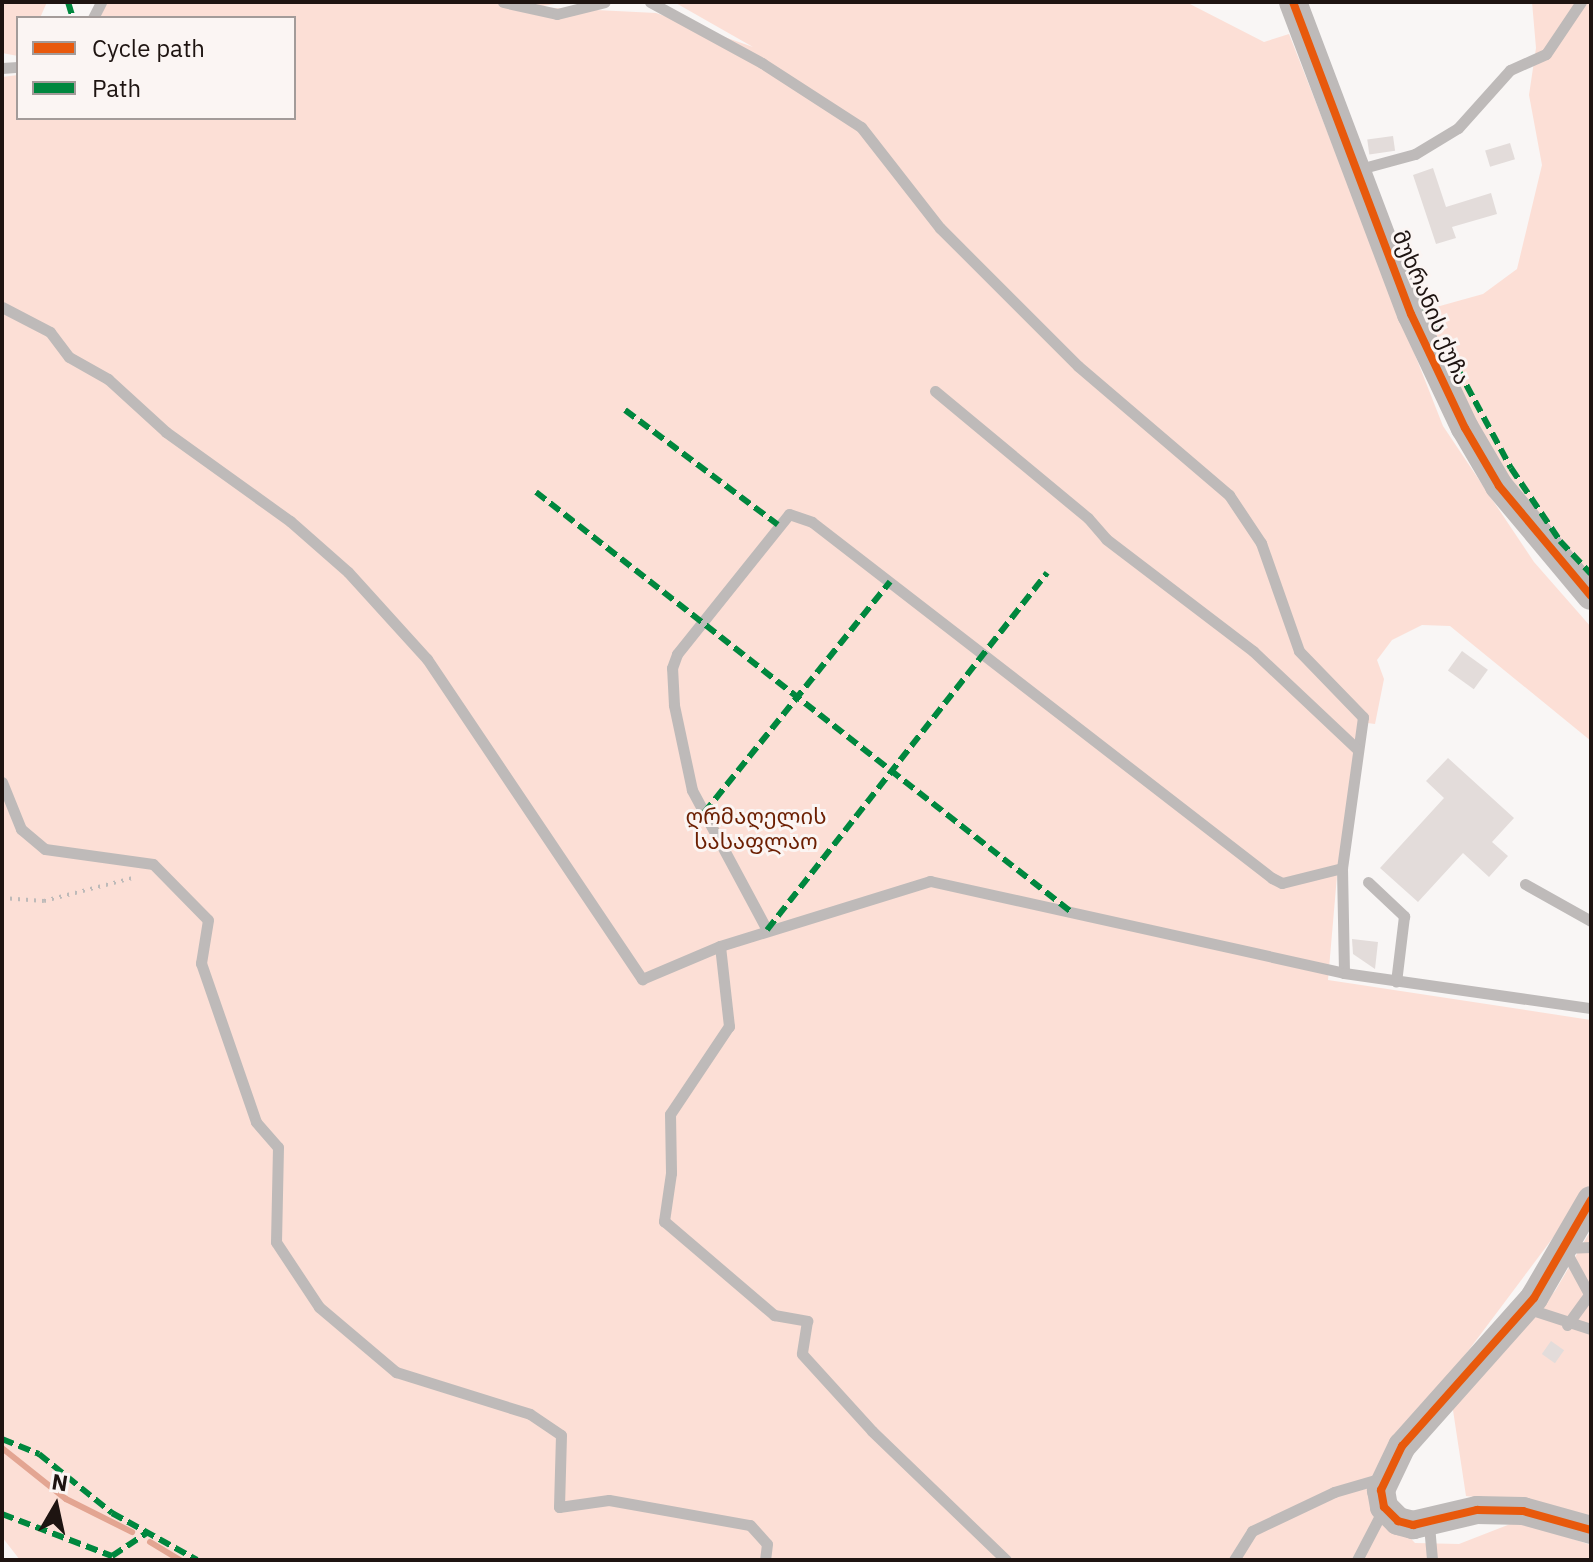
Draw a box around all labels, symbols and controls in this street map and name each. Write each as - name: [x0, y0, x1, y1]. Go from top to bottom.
- legend: [16, 16, 296, 120]
- text: Cycle path: [92, 32, 205, 64]
- text: Path: [92, 72, 141, 104]
- street label: მუხრანის ქუჩა: [1388, 226, 1476, 388]
- park label: ღრმაღელის სასაფლაო: [685, 802, 827, 854]
- north arrow: [16, 1466, 96, 1546]
- text: N: [50, 1466, 70, 1497]

